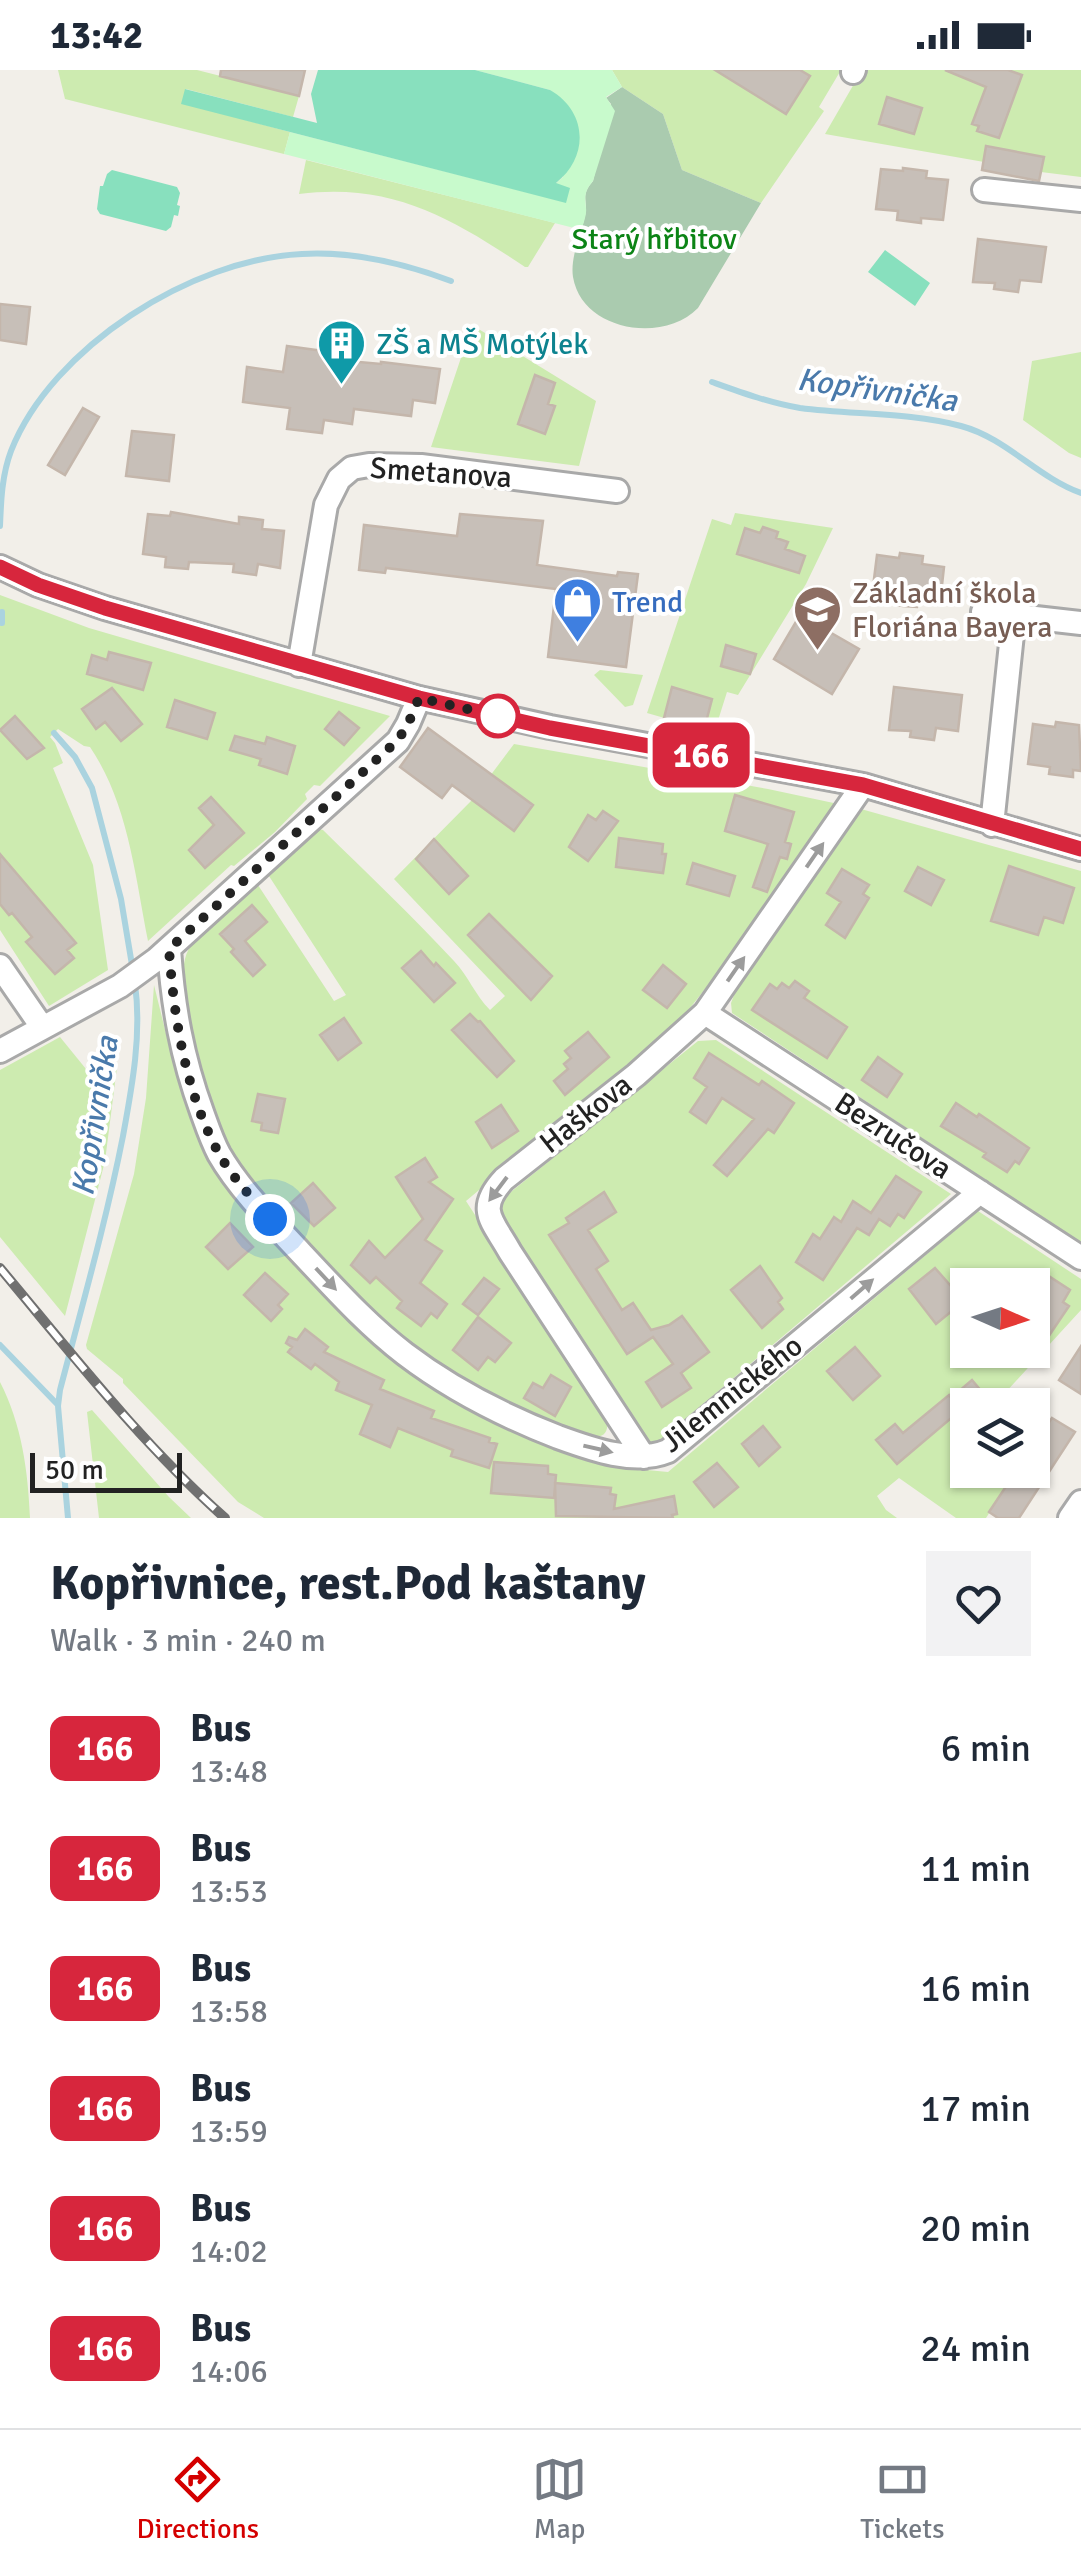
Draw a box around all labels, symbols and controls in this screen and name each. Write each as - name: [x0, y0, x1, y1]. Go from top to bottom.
- text: 13:42: [50, 12, 143, 59]
- park label: Starý hřbitov: [571, 221, 737, 258]
- building icon: ZŠ a MŠ Motýlek: [315, 318, 367, 386]
- place label: ZŠ a MŠ Motýlek: [376, 326, 588, 363]
- water label: Kopřivnička: [795, 359, 960, 421]
- street label: Smetanova: [369, 450, 513, 496]
- place label: Základní škola Floriána Bayera: [852, 575, 1053, 646]
- shop icon: Trend: [551, 576, 603, 644]
- place label: Trend: [612, 584, 683, 621]
- school or university icon: Základní škola Floriána Bayera: [791, 584, 843, 652]
- unlabelled marker: [477, 695, 519, 737]
- line badge: 166: [644, 722, 758, 788]
- text: 166: [673, 734, 729, 777]
- one-way arrow: [805, 841, 824, 868]
- one-way arrow: [726, 955, 745, 982]
- water label: Kopřivnička: [63, 1033, 127, 1199]
- street label: Haškova: [532, 1066, 640, 1162]
- street label: Bezručova: [828, 1085, 958, 1187]
- one-way arrow: [488, 1175, 509, 1201]
- your location: [245, 1194, 295, 1244]
- one-way arrow: [314, 1267, 337, 1291]
- north arrow: [950, 1268, 1050, 1368]
- map controls: [950, 1268, 1050, 1488]
- one-way arrow: [849, 1278, 874, 1300]
- street label: Jilemnického: [654, 1327, 810, 1461]
- button: layers: [950, 1388, 1050, 1488]
- one-way arrow: [583, 1442, 614, 1457]
- scale bar: [30, 1448, 182, 1492]
- text: 50 m: [45, 1453, 104, 1487]
- button: heart: [926, 1551, 1031, 1656]
- text: Kopřivnice, rest.Pod kaštany: [50, 1554, 646, 1613]
- text: Walk · 3 min · 240 m: [50, 1621, 326, 1660]
- text: Bus: [190, 1705, 251, 1752]
- text: 6 min: [941, 1725, 1031, 1772]
- text: 166: [77, 1727, 133, 1770]
- text: 13:48: [190, 1752, 268, 1791]
- text: Bus: [190, 1825, 251, 1872]
- text: 11 min: [920, 1845, 1031, 1892]
- text: 166: [77, 1847, 133, 1890]
- text: 13:53: [190, 1872, 268, 1911]
- text: Bus: [190, 1945, 251, 1992]
- text: 16 min: [920, 1965, 1031, 2012]
- text: 166: [77, 1967, 133, 2010]
- text: 13:58: [190, 1992, 268, 2031]
- text: Bus: [190, 2065, 251, 2112]
- text: 17 min: [920, 2085, 1031, 2132]
- text: 166: [77, 2087, 133, 2130]
- text: 13:59: [190, 2112, 268, 2151]
- text: Bus: [190, 2185, 251, 2232]
- text: 20 min: [920, 2205, 1031, 2252]
- text: 166: [77, 2207, 133, 2250]
- text: 14:02: [190, 2232, 268, 2271]
- text: Bus: [190, 2305, 251, 2352]
- text: 24 min: [920, 2325, 1031, 2372]
- text: 166: [77, 2327, 133, 2370]
- text: 14:06: [190, 2352, 268, 2391]
- tab: Directions: [137, 2452, 259, 2546]
- tab: Map: [532, 2452, 587, 2546]
- tab: Tickets: [860, 2452, 944, 2546]

